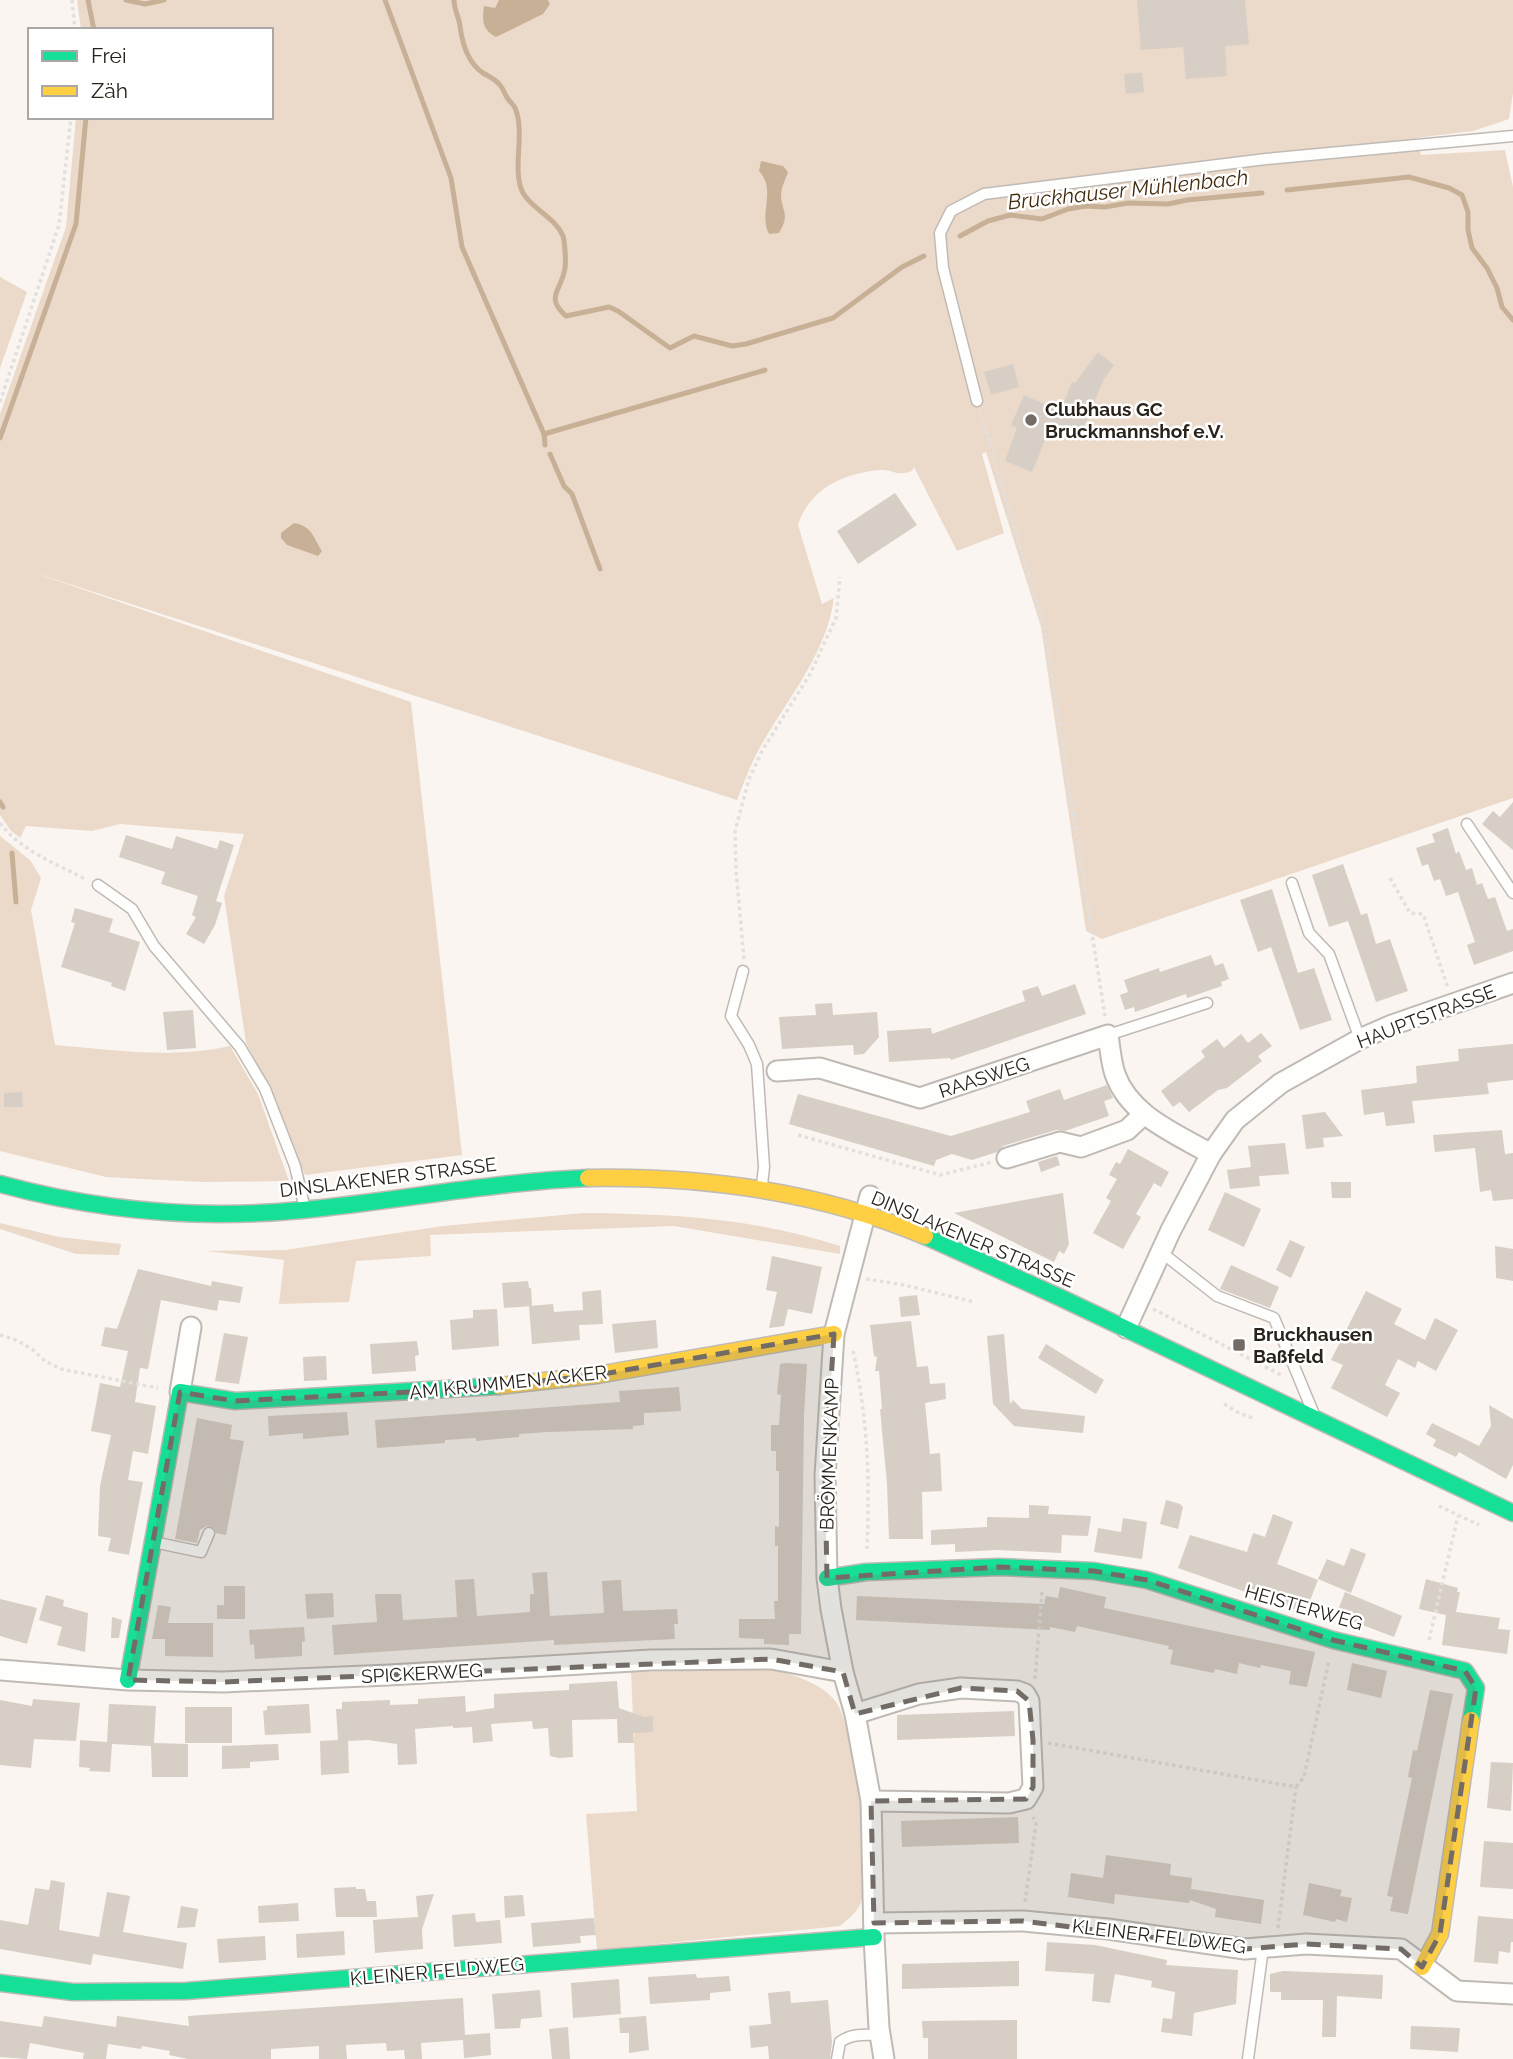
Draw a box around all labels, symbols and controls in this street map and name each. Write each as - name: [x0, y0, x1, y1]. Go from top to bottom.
- legend: [28, 28, 273, 119]
- text: Frei: [91, 43, 127, 68]
- text: Zäh: [91, 78, 128, 103]
- water label: Bruckhauser Mühlenbach: [1006, 164, 1249, 215]
- place label: Clubhaus GC Bruckmannshof e.V.: [1045, 398, 1224, 442]
- marker: Clubhaus GC Bruckmannshof e.V.: [1023, 412, 1039, 428]
- street label: HAUPTSTRASSE: [1354, 979, 1498, 1053]
- street label: RAASWEG: [936, 1052, 1032, 1102]
- street label: DINSLAKENER STRASSE: [278, 1153, 498, 1201]
- street label: DINSLAKENER STRASSE: [868, 1186, 1078, 1292]
- place label: Bruckhausen Baßfeld: [1253, 1323, 1373, 1367]
- marker: Bruckhausen Baßfeld: [1231, 1337, 1247, 1353]
- street label: AM KRUMMEN ACKER: [408, 1361, 608, 1403]
- street label: BRÖMMENKAMP: [815, 1377, 843, 1531]
- street label: HEISTERWEG: [1242, 1580, 1366, 1634]
- street label: SPICKERWEG: [361, 1659, 483, 1687]
- street label: KLEINER FELDWEG: [1071, 1914, 1247, 1958]
- street label: KLEINER FELDWEG: [349, 1952, 525, 1990]

